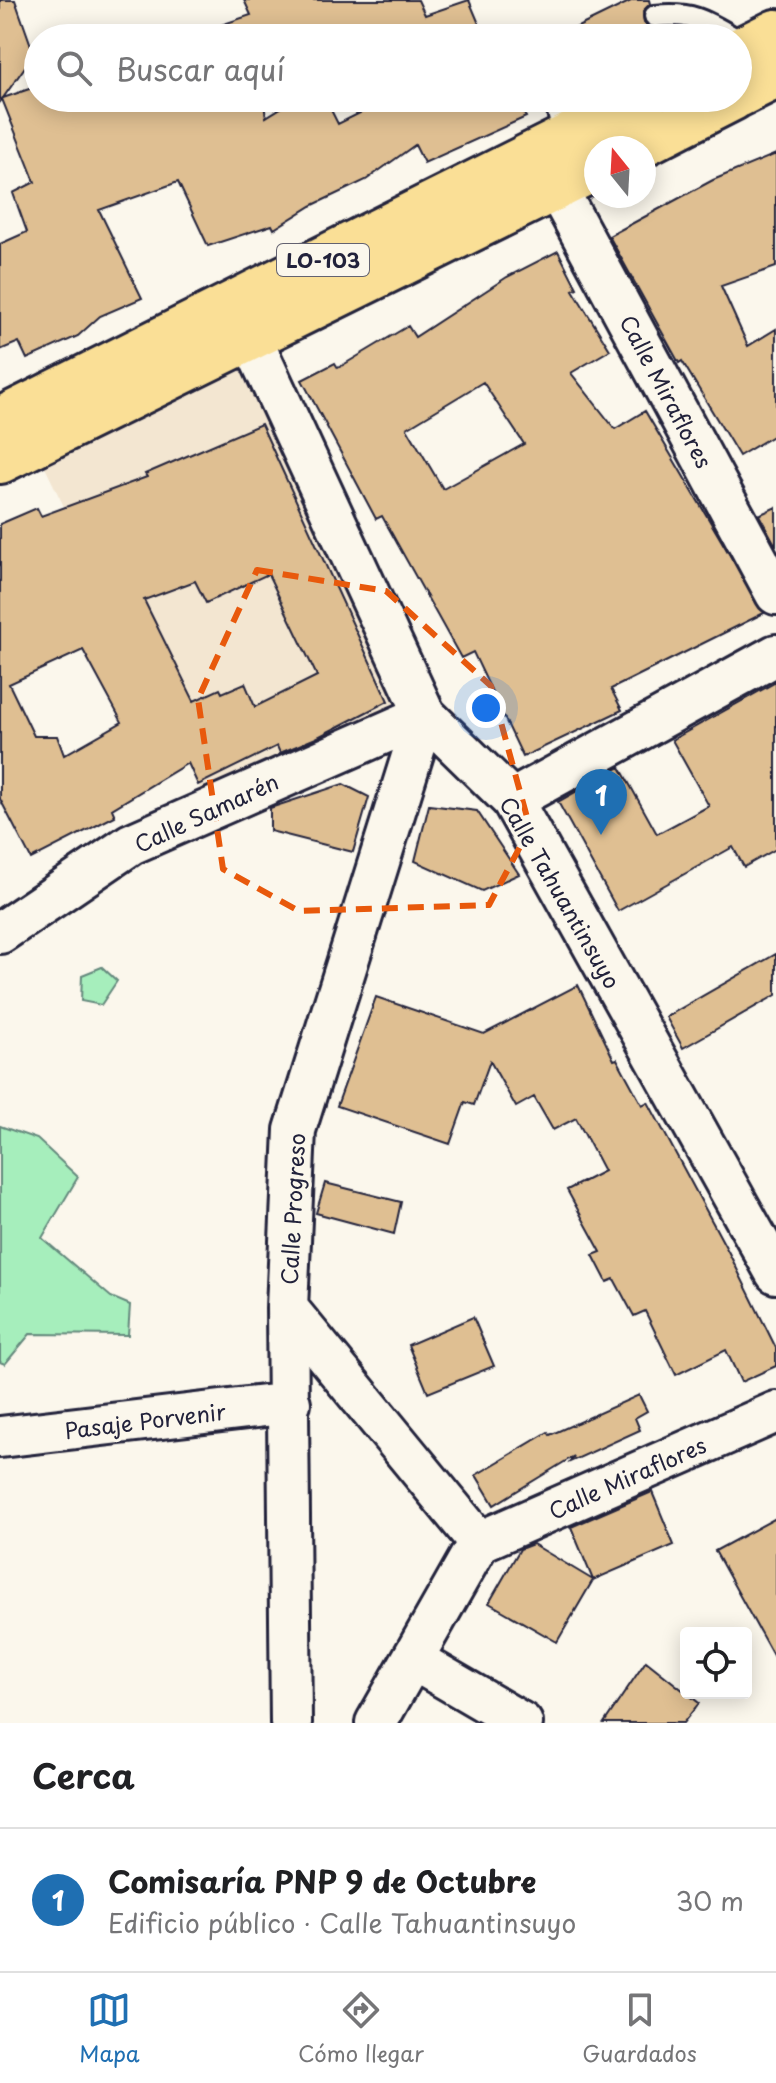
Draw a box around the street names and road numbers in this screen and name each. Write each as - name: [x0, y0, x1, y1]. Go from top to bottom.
- road number: LO-103: [277, 244, 369, 276]
- street label: Calle Miraflores: [613, 308, 721, 474]
- street label: Calle Samarén: [129, 764, 283, 860]
- street label: Calle Tahuantinsuyo: [492, 790, 630, 994]
- street label: Calle Progreso: [272, 1132, 312, 1286]
- street label: Pasaje Porvenir: [63, 1394, 227, 1446]
- street label: Calle Miraflores: [543, 1427, 711, 1527]

